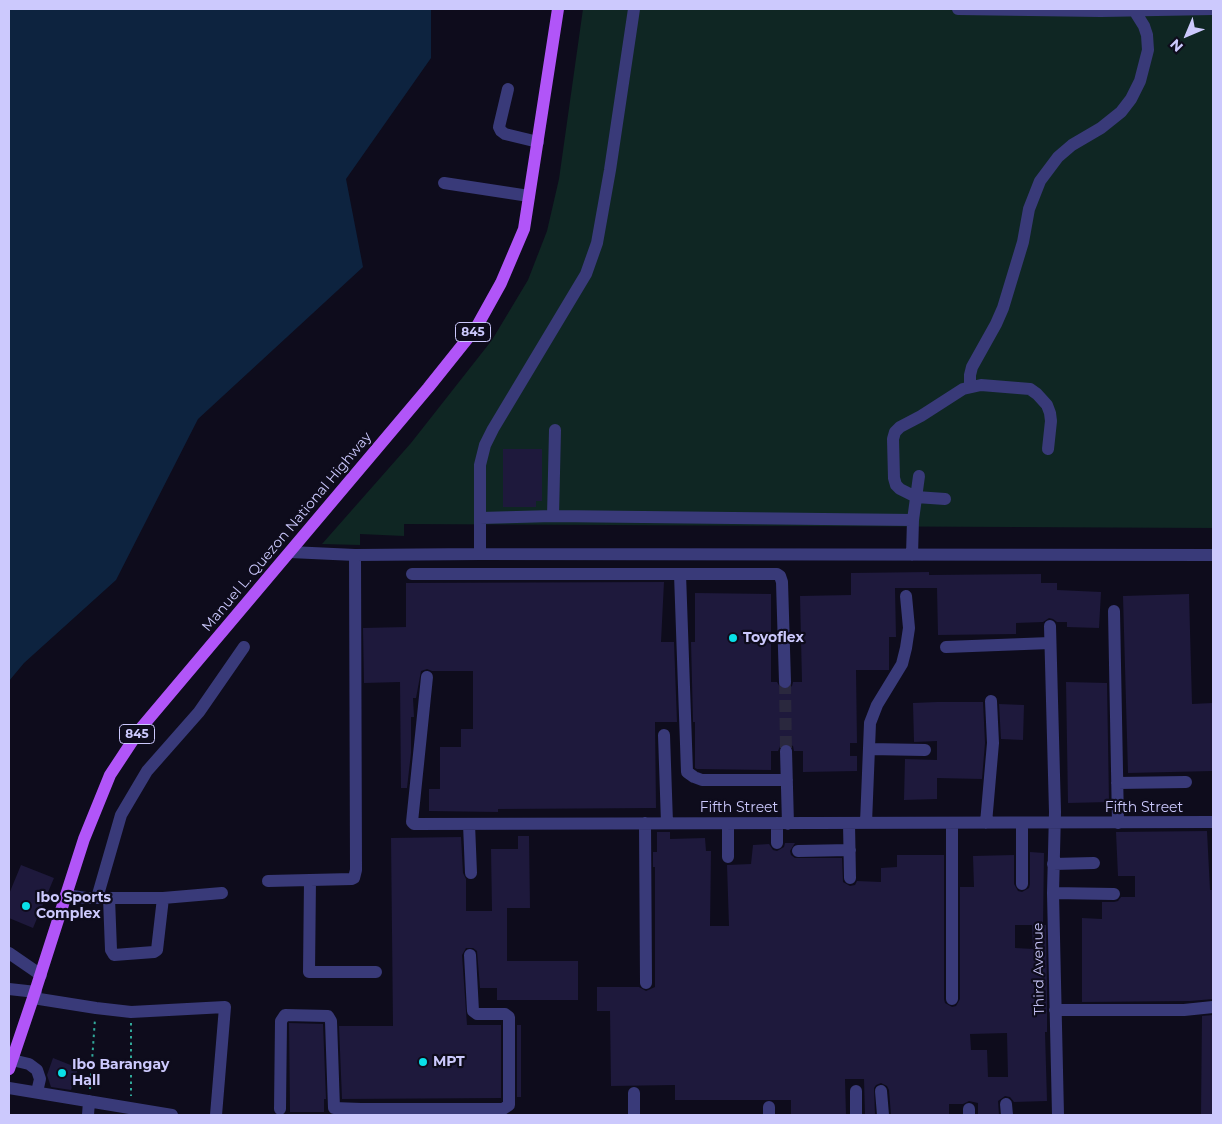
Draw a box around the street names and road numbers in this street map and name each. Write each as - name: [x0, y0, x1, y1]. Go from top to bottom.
- road number: 845: [456, 322, 490, 342]
- street label: Manuel L. Quezon National Highway: [199, 429, 375, 635]
- road number: 845: [120, 724, 154, 744]
- street label: Fifth Street: [700, 800, 778, 816]
- street label: Fifth Street: [1105, 800, 1183, 816]
- street label: Third Avenue: [1030, 923, 1048, 1015]

